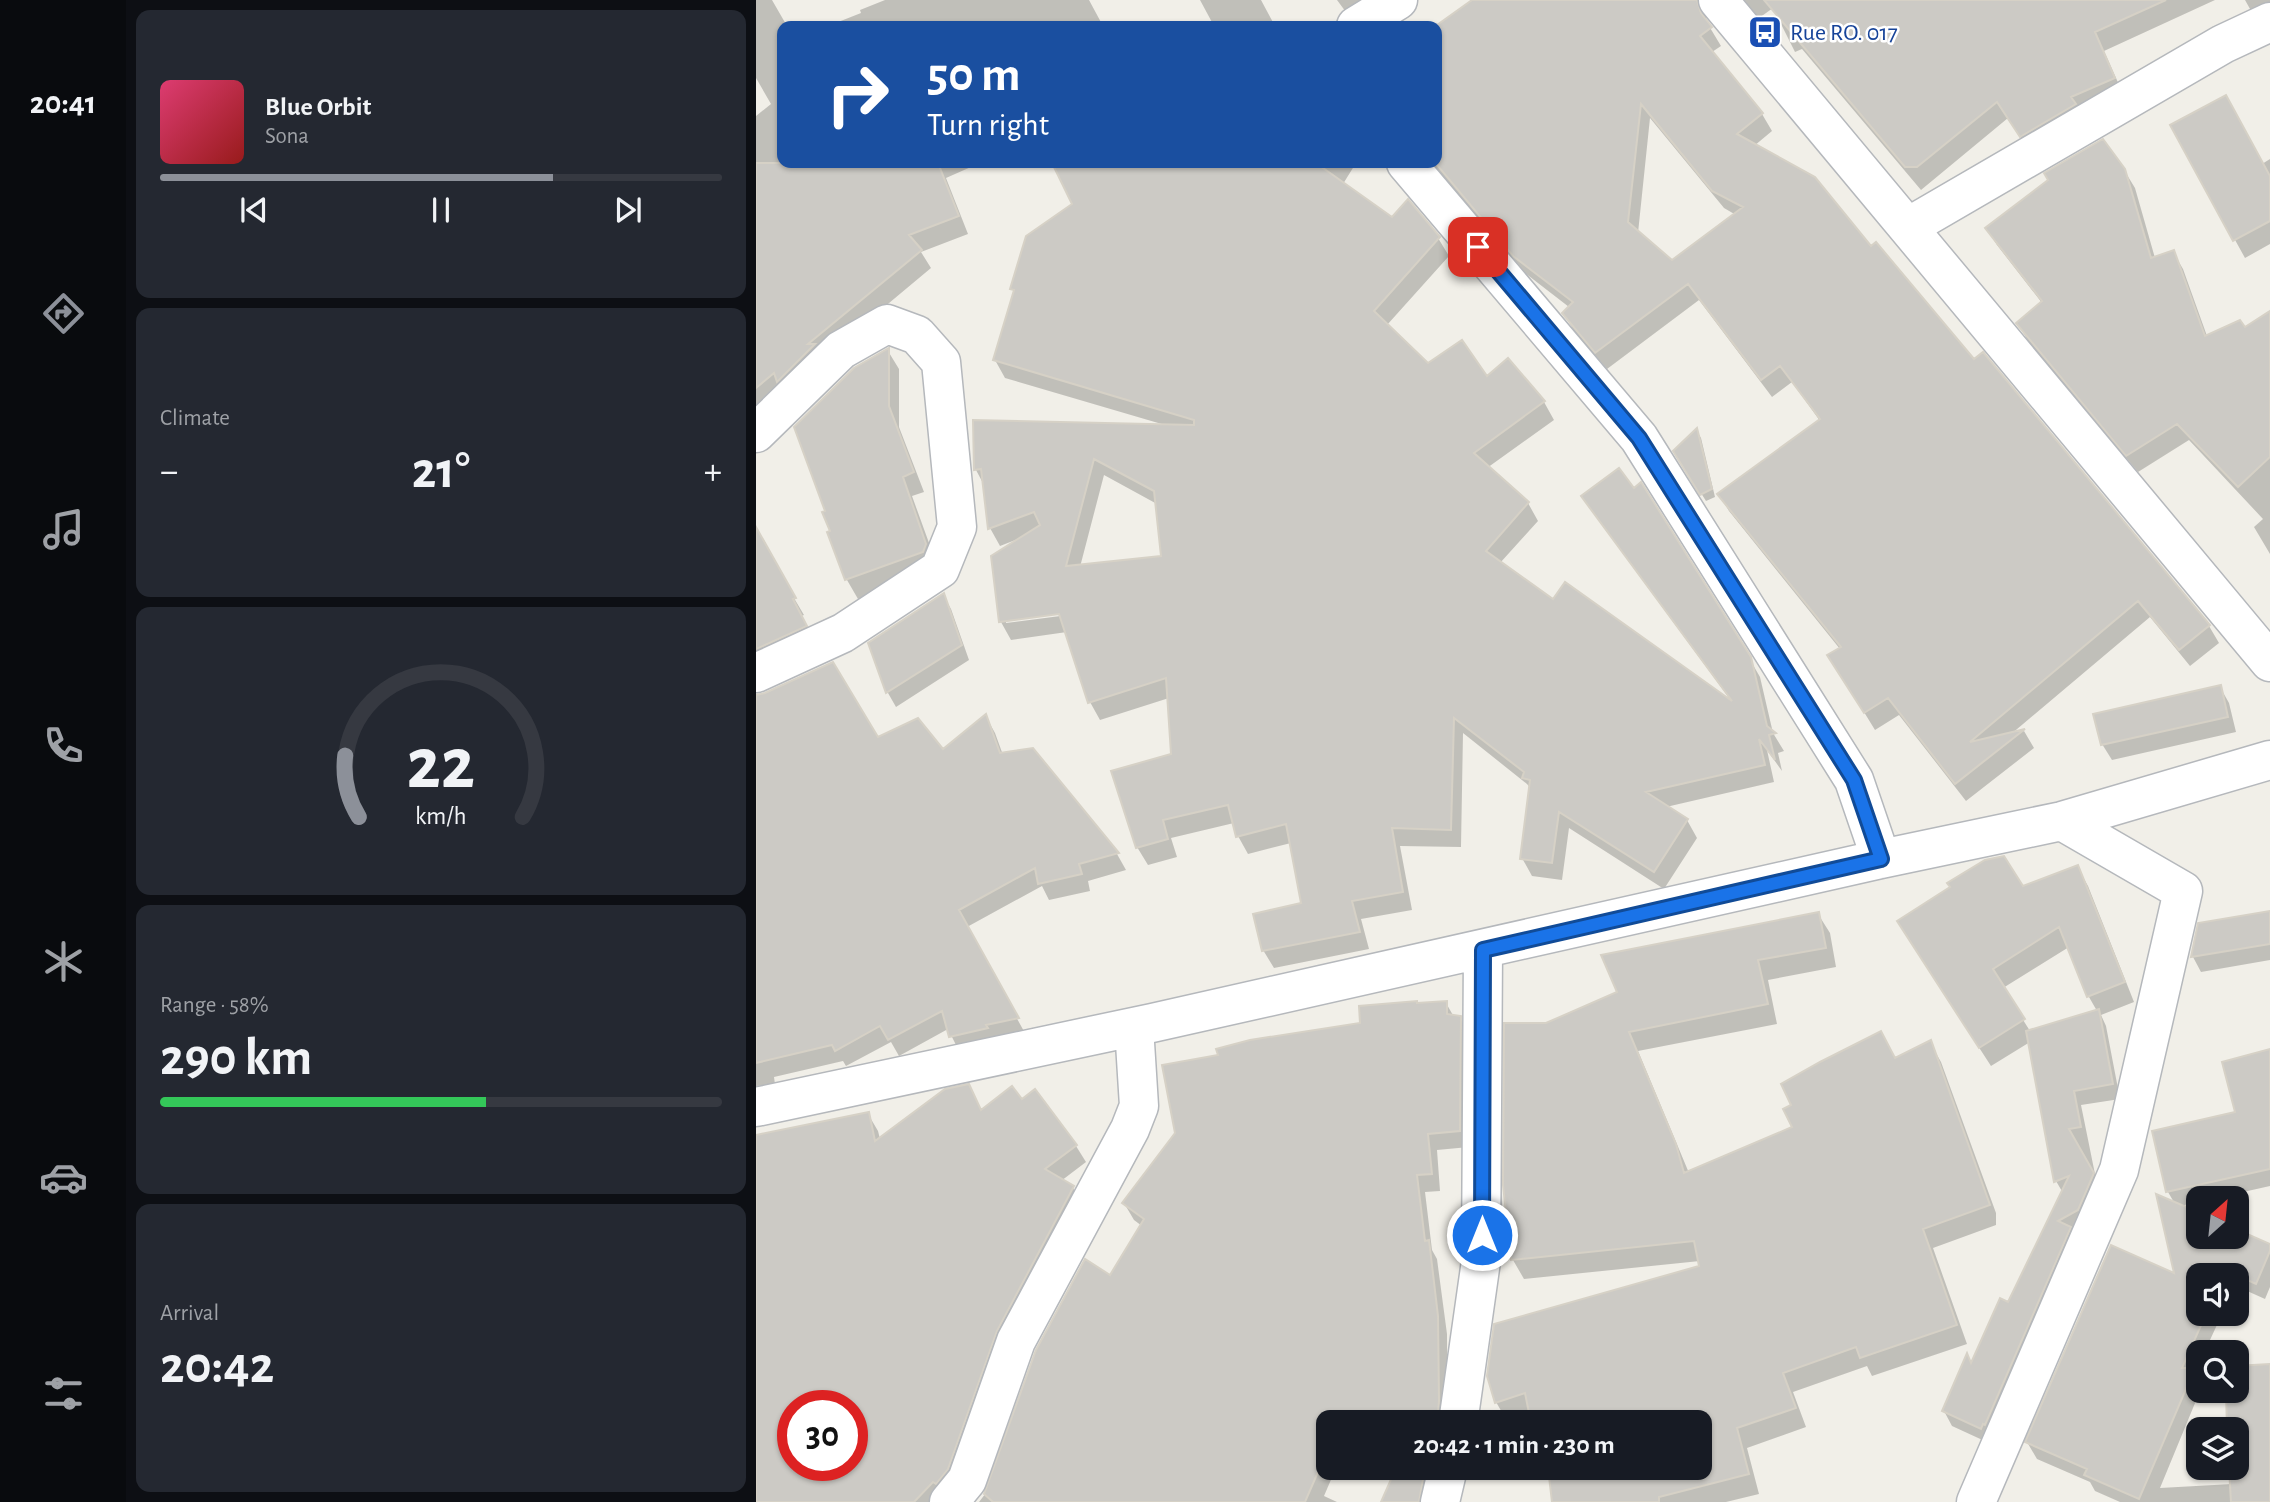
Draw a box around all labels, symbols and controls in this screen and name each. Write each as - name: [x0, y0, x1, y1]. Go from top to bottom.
- bus stop icon: Rue RO. 017: [1746, 13, 1784, 51]
- place label: Rue RO. 017: [1790, 21, 1898, 45]
- icon: right: [812, 49, 903, 140]
- text: 50 m: [927, 51, 1021, 100]
- text: 20:41: [30, 87, 96, 119]
- text: Blue Orbit: [265, 94, 371, 120]
- text: Turn right: [927, 109, 1049, 141]
- text: Sona: [265, 125, 309, 148]
- icon: previous: [235, 191, 273, 229]
- icon: pause: [422, 191, 460, 229]
- icon: next: [609, 191, 647, 229]
- pin: [1448, 217, 1508, 277]
- icon: arrive: [1459, 228, 1497, 266]
- icon: directions: [39, 289, 88, 338]
- text: Climate: [160, 407, 230, 430]
- text: 21°: [412, 445, 470, 497]
- text: −: [160, 453, 178, 491]
- text: +: [704, 453, 722, 491]
- icon: music: [39, 505, 88, 554]
- icon: phone: [39, 721, 88, 770]
- text: 22: [407, 729, 475, 802]
- text: km/h: [415, 804, 467, 829]
- icon: climate: [39, 937, 88, 986]
- text: Range · 58%: [160, 994, 269, 1017]
- text: 290 km: [160, 1032, 312, 1084]
- icon: car: [39, 1153, 88, 1202]
- north arrow: [2186, 1186, 2249, 1250]
- map controls: [2186, 1186, 2249, 1480]
- position arrow: [1445, 1198, 1519, 1272]
- button: sound: [2186, 1263, 2249, 1326]
- text: Arrival: [160, 1302, 219, 1325]
- text: 20:42: [160, 1340, 274, 1392]
- button: search: [2186, 1340, 2249, 1403]
- icon: filters: [39, 1369, 88, 1418]
- speed limit sign: 30: [777, 1390, 868, 1481]
- button: layers: [2186, 1417, 2249, 1480]
- text: 20:42 · 1 min · 230 m: [1413, 1432, 1615, 1458]

